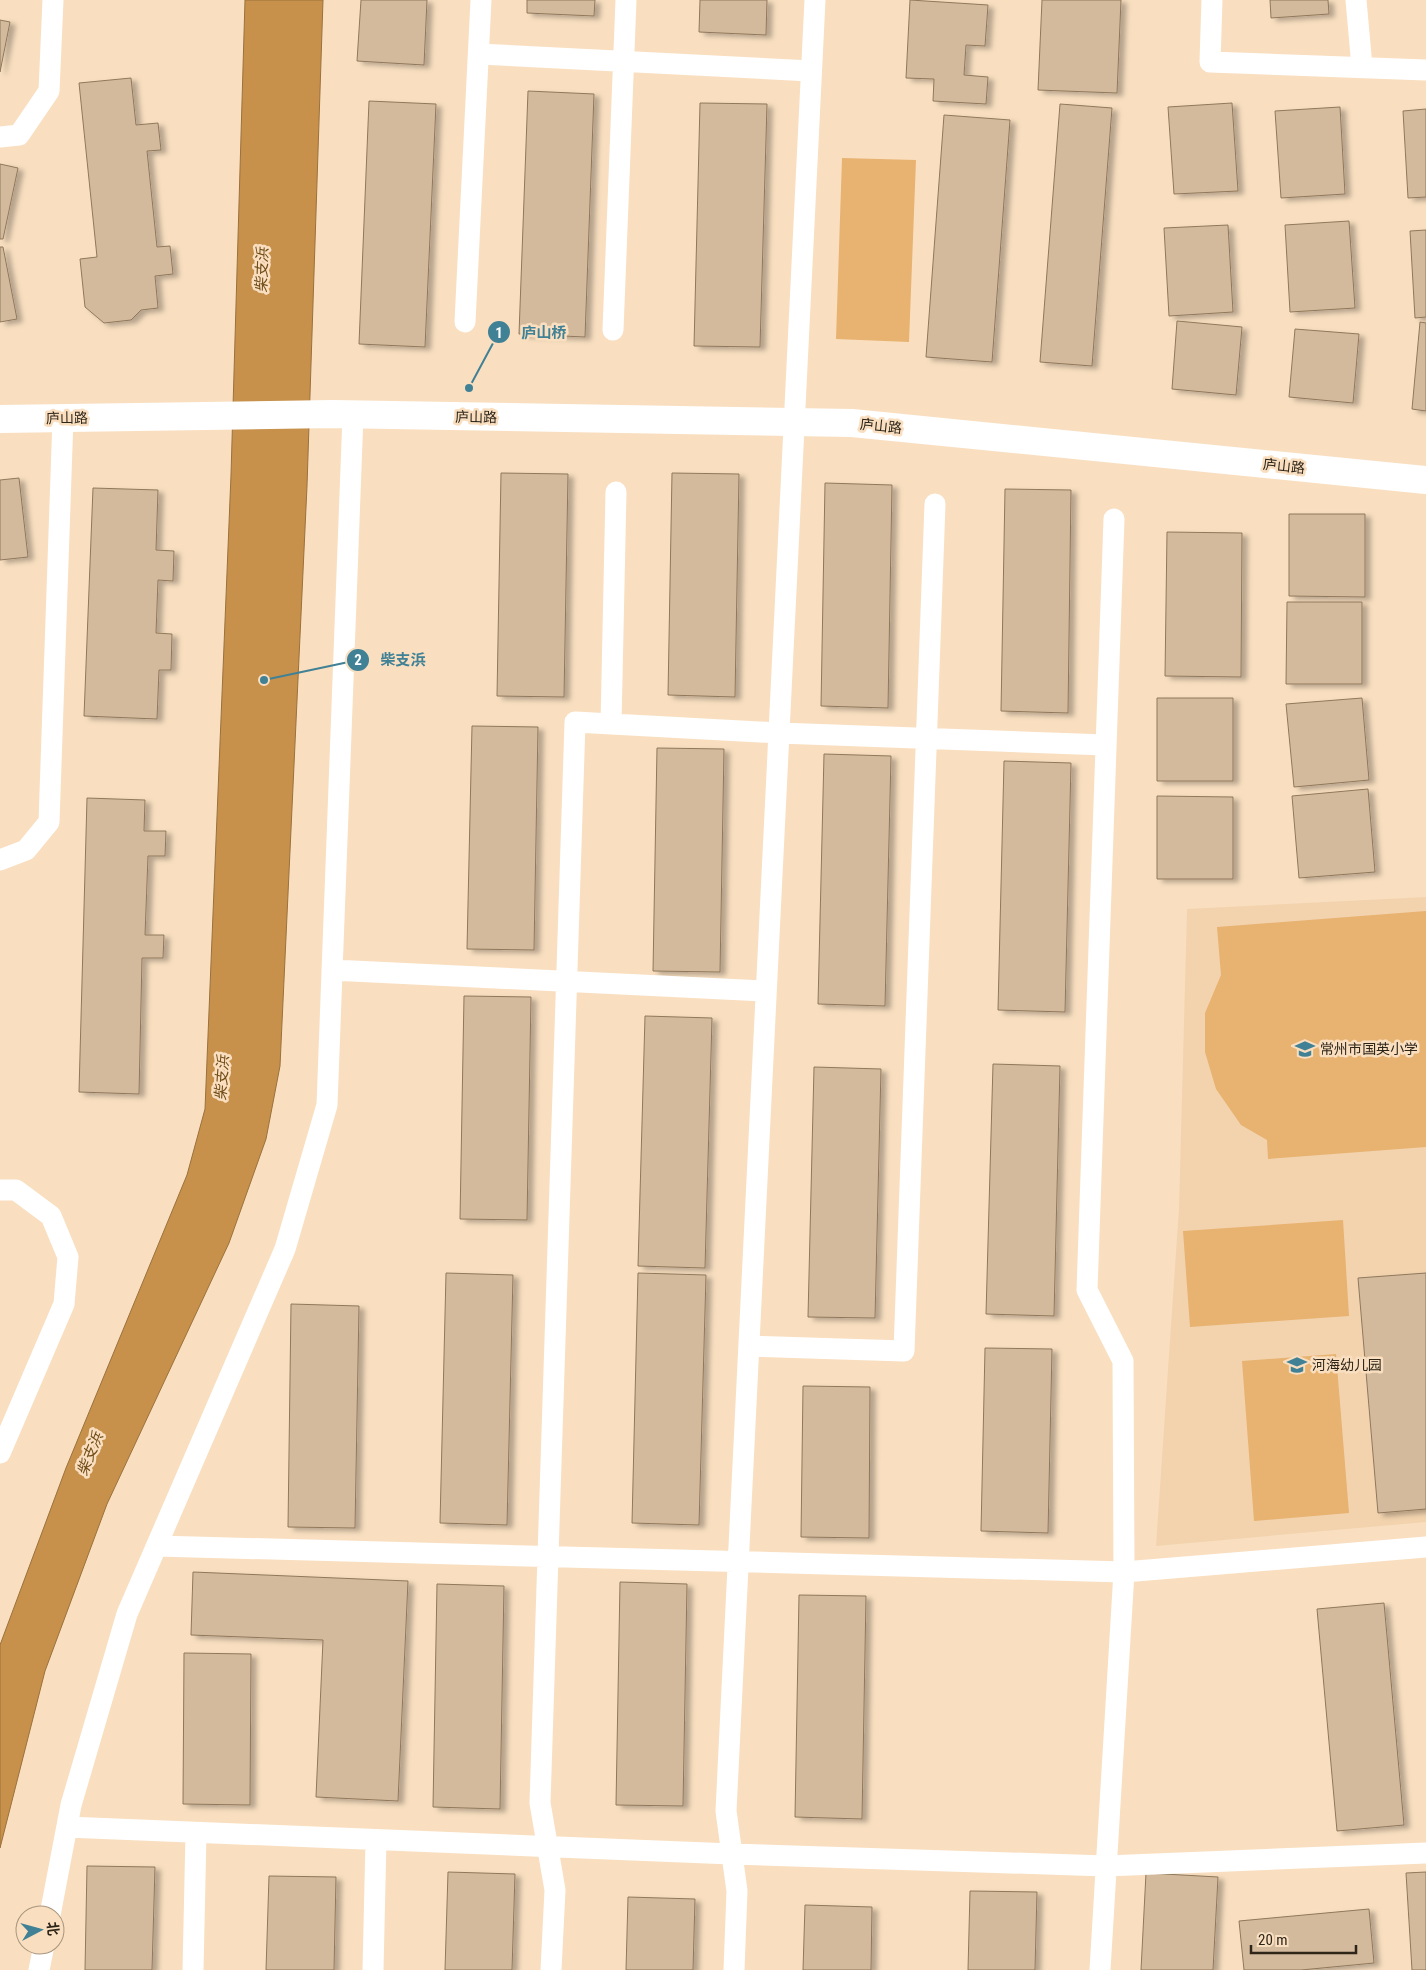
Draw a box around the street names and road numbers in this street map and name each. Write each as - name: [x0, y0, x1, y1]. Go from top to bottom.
- street label: 庐山路: [455, 409, 497, 425]
- street label: 庐山路: [46, 410, 88, 426]
- street label: 庐山路: [859, 416, 903, 436]
- street label: 庐山路: [1262, 456, 1306, 476]

